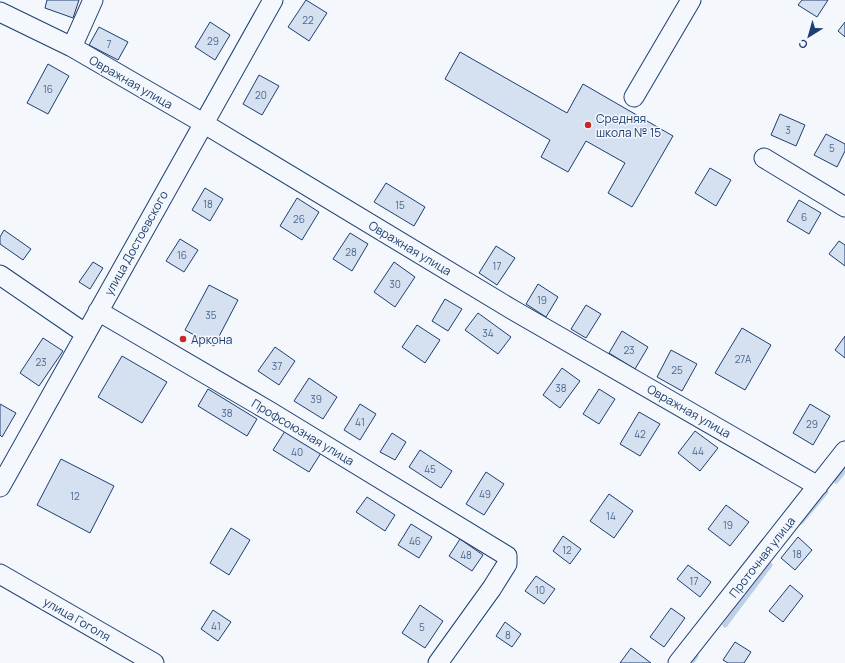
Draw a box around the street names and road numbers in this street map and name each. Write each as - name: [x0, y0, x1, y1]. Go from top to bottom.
- street label: Овражная улица: [86, 51, 176, 113]
- street label: улица Достоевского: [100, 188, 172, 298]
- street label: Овражная улица: [365, 217, 455, 279]
- street label: Овражная улица: [644, 380, 734, 442]
- street label: Профсоюзная улица: [249, 395, 357, 469]
- street label: Проточная улица: [725, 513, 799, 601]
- street label: улица Гоголя: [40, 593, 114, 645]

